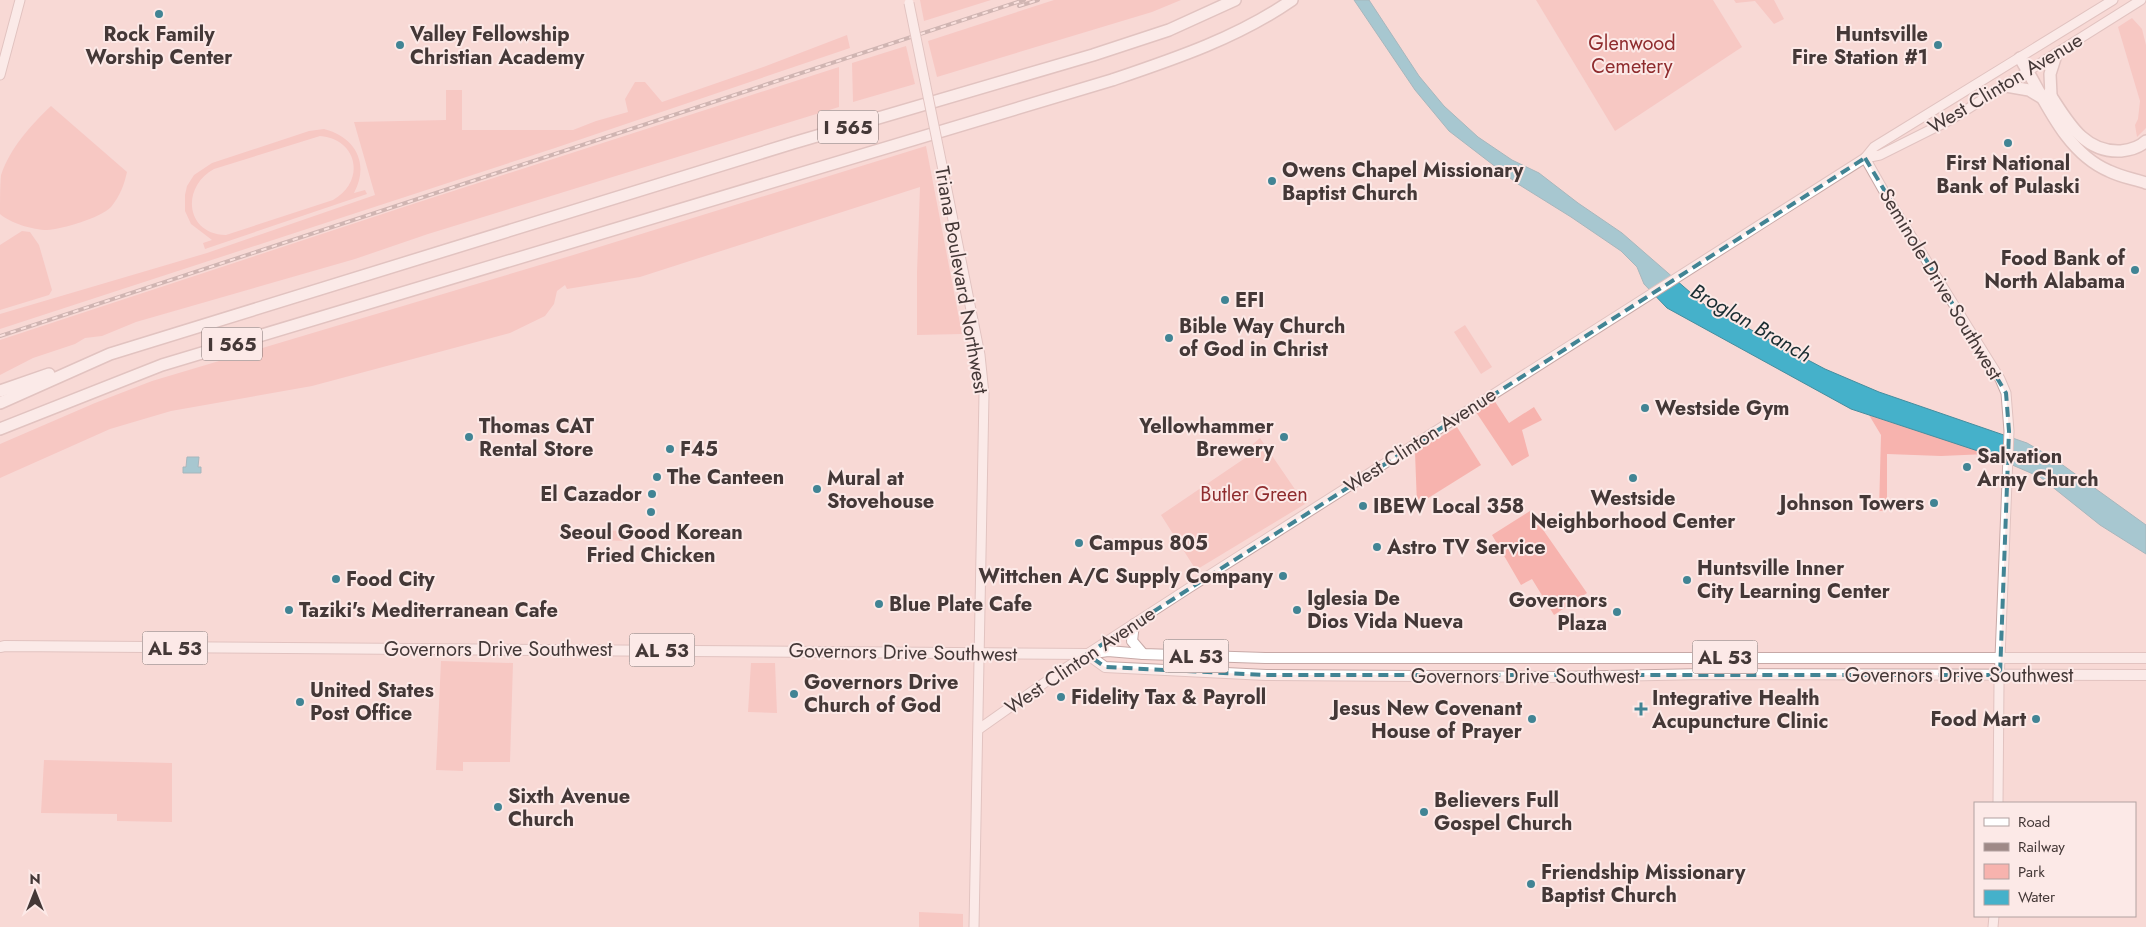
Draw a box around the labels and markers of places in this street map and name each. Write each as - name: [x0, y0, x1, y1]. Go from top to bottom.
- marker: Rock Family Worship Center: [153, 8, 165, 20]
- place label: Rock Family Worship Center: [85, 20, 233, 72]
- place label: Valley Fellowship Christian Academy: [409, 20, 585, 72]
- place label: Huntsville Fire Station #1: [1792, 20, 1928, 72]
- marker: Valley Fellowship Christian Academy: [394, 39, 406, 51]
- marker: Huntsville Fire Station #1: [1932, 39, 1944, 51]
- marker: First National Bank of Pulaski: [2002, 137, 2014, 149]
- place label: First National Bank of Pulaski: [1936, 149, 2080, 201]
- place label: Owens Chapel Missionary Baptist Church: [1282, 156, 1524, 208]
- marker: Owens Chapel Missionary Baptist Church: [1266, 175, 1278, 187]
- place label: Food Bank of North Alabama: [1984, 244, 2126, 296]
- marker: Food Bank of North Alabama: [2129, 264, 2141, 276]
- place label: EFI: [1235, 286, 1265, 315]
- marker: EFI: [1219, 294, 1231, 306]
- place label: Bible Way Church of God in Christ: [1179, 312, 1345, 364]
- marker: Bible Way Church of God in Christ: [1163, 332, 1175, 344]
- place label: Westside Gym: [1655, 394, 1789, 423]
- marker: Westside Gym: [1639, 402, 1651, 414]
- place label: Thomas CAT Rental Store: [479, 412, 595, 464]
- place label: Yellowhammer Brewery: [1138, 412, 1275, 464]
- marker: Thomas CAT Rental Store: [463, 431, 475, 443]
- marker: Yellowhammer Brewery: [1278, 431, 1290, 443]
- place label: F45: [680, 435, 718, 464]
- place label: Salvation Army Church: [1976, 442, 2099, 494]
- marker: F45: [664, 443, 676, 455]
- marker: Salvation Army Church: [1961, 461, 1973, 473]
- place label: The Canteen: [667, 463, 784, 492]
- place label: Mural at Stovehouse: [827, 464, 934, 516]
- marker: The Canteen: [651, 471, 663, 483]
- marker: Westside Neighborhood Center: [1627, 472, 1639, 484]
- place label: El Cazador: [540, 480, 643, 509]
- marker: Mural at Stovehouse: [811, 483, 823, 495]
- place label: Westside Neighborhood Center: [1530, 484, 1736, 536]
- marker: El Cazador: [646, 488, 658, 500]
- place label: Johnson Towers: [1776, 489, 1924, 518]
- place label: IBEW Local 358: [1373, 492, 1524, 521]
- marker: Johnson Towers: [1928, 497, 1940, 509]
- marker: IBEW Local 358: [1357, 500, 1369, 512]
- marker: Seoul Good Korean Fried Chicken: [645, 506, 657, 518]
- place label: Seoul Good Korean Fried Chicken: [559, 518, 743, 570]
- place label: Campus 805: [1089, 529, 1208, 558]
- place label: Astro TV Service: [1386, 533, 1546, 562]
- marker: Campus 805: [1073, 537, 1085, 549]
- marker: Astro TV Service: [1371, 541, 1383, 553]
- place label: Huntsville Inner City Learning Center: [1697, 554, 1891, 606]
- place label: Wittchen A/C Supply Company: [978, 562, 1274, 591]
- place label: Food City: [346, 565, 435, 594]
- marker: Wittchen A/C Supply Company: [1277, 570, 1289, 582]
- marker: Food City: [330, 573, 342, 585]
- marker: Huntsville Inner City Learning Center: [1681, 574, 1693, 586]
- place label: Iglesia De Dios Vida Nueva: [1307, 584, 1463, 636]
- place label: Governors Plaza: [1509, 586, 1607, 638]
- place label: Blue Plate Cafe: [889, 590, 1032, 619]
- place label: Taziki's Mediterranean Cafe: [299, 596, 558, 625]
- marker: Blue Plate Cafe: [873, 598, 885, 610]
- marker: Taziki's Mediterranean Cafe: [283, 604, 295, 616]
- marker: Iglesia De Dios Vida Nueva: [1291, 604, 1303, 616]
- marker: Governors Plaza: [1611, 606, 1623, 618]
- place label: Governors Drive Church of God: [804, 668, 958, 720]
- place label: United States Post Office: [310, 676, 434, 728]
- place label: Fidelity Tax & Payroll: [1071, 683, 1266, 712]
- place label: Integrative Health Acupuncture Clinic: [1651, 684, 1828, 736]
- marker: Governors Drive Church of God: [788, 688, 800, 700]
- marker: Fidelity Tax & Payroll: [1055, 691, 1067, 703]
- place label: Jesus New Covenant House of Prayer: [1329, 694, 1523, 746]
- marker: United States Post Office: [294, 696, 306, 708]
- marker: Integrative Health Acupuncture Clinic: [1634, 702, 1648, 716]
- place label: Food Mart: [1930, 705, 2027, 734]
- marker: Jesus New Covenant House of Prayer: [1526, 713, 1538, 725]
- marker: Food Mart: [2030, 713, 2042, 725]
- place label: Sixth Avenue Church: [508, 782, 630, 834]
- place label: Believers Full Gospel Church: [1434, 786, 1572, 838]
- marker: Sixth Avenue Church: [492, 801, 504, 813]
- marker: Believers Full Gospel Church: [1418, 806, 1430, 818]
- place label: Friendship Missionary Baptist Church: [1541, 858, 1746, 910]
- marker: Friendship Missionary Baptist Church: [1525, 878, 1537, 890]

